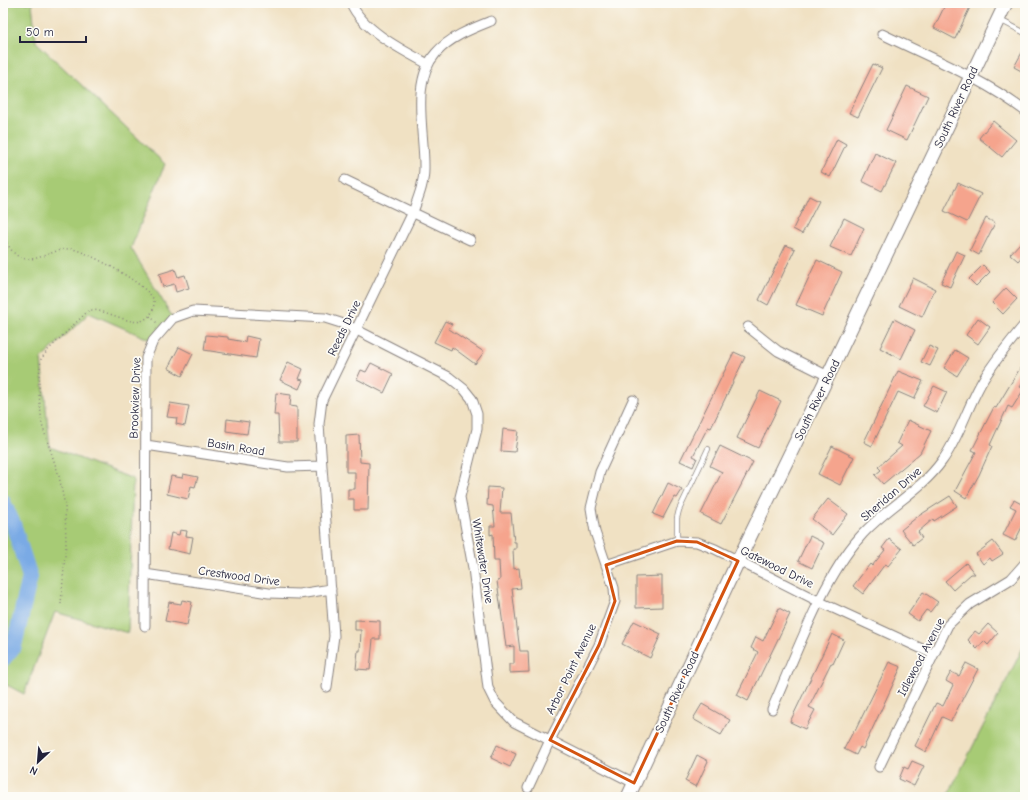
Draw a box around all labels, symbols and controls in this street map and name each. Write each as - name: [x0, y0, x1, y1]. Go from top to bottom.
- scale bar: [20, 18, 86, 44]
- text: 50 m: [26, 25, 54, 39]
- street label: South River Road: [931, 64, 981, 150]
- street label: Reeds Drive: [325, 298, 363, 358]
- street label: Brookview Drive: [127, 357, 143, 439]
- street label: South River Road: [791, 357, 843, 443]
- street label: Basin Road: [206, 436, 266, 458]
- street label: Sheridan Drive: [858, 464, 924, 524]
- street label: Whitewater Drive: [469, 518, 497, 604]
- street label: Gatewood Drive: [738, 543, 816, 591]
- street label: Crestwood Drive: [197, 563, 281, 589]
- street label: Idlewood Avenue: [895, 616, 947, 698]
- street label: Arbor Point Avenue: [543, 621, 599, 717]
- street label: South River Road: [652, 649, 702, 735]
- north arrow: [18, 742, 58, 782]
- text: N: [28, 763, 40, 778]

